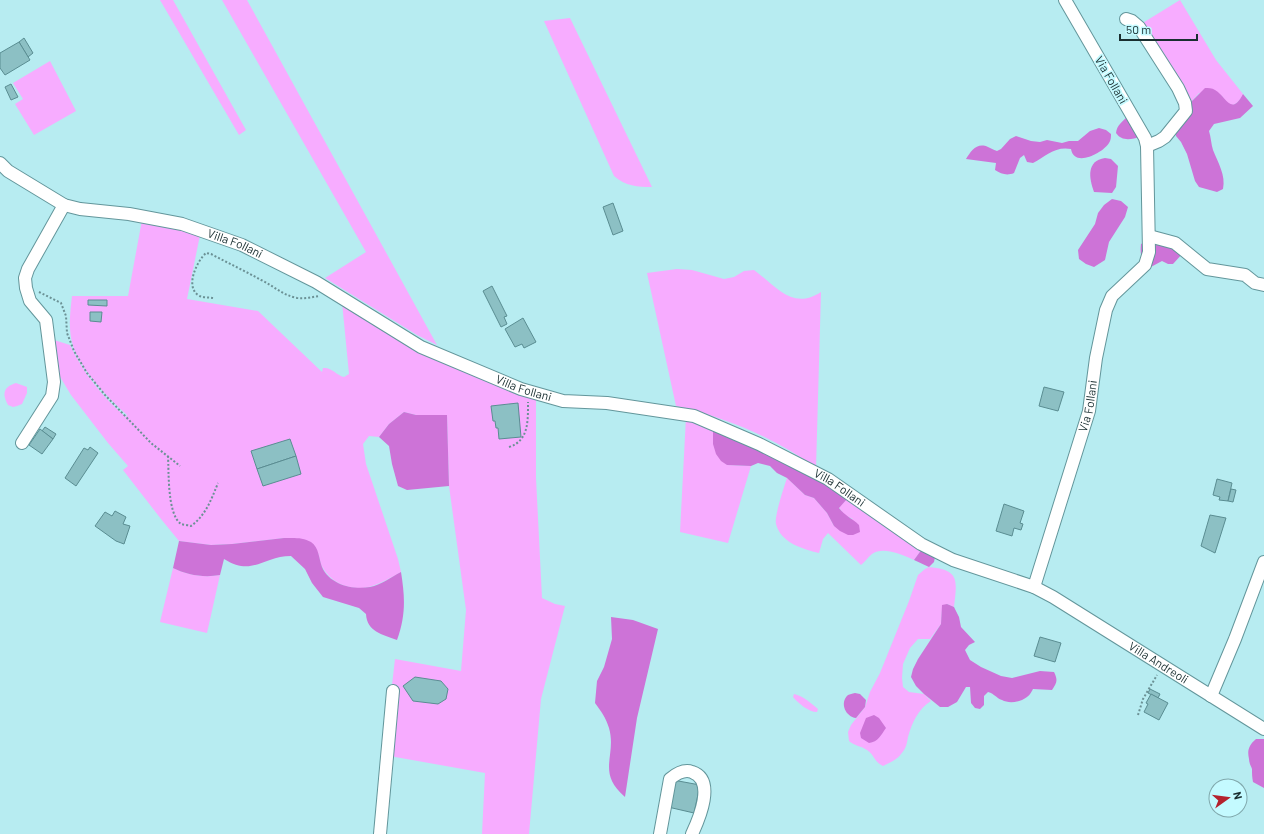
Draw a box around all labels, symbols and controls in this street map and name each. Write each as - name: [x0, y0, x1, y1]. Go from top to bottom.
- scale bar: [1120, 16, 1197, 42]
- text: 50 m: [1126, 22, 1151, 36]
- street label: Via Follani: [1093, 53, 1131, 106]
- street label: Villa Follani: [206, 225, 265, 260]
- street label: Villa Follani: [494, 371, 553, 403]
- street label: Via Follani: [1075, 379, 1099, 434]
- street label: Villa Follani: [812, 465, 868, 509]
- street label: Villa Andreoli: [1127, 638, 1191, 686]
- north arrow: [1208, 778, 1248, 818]
- text: N: [1231, 790, 1245, 801]

